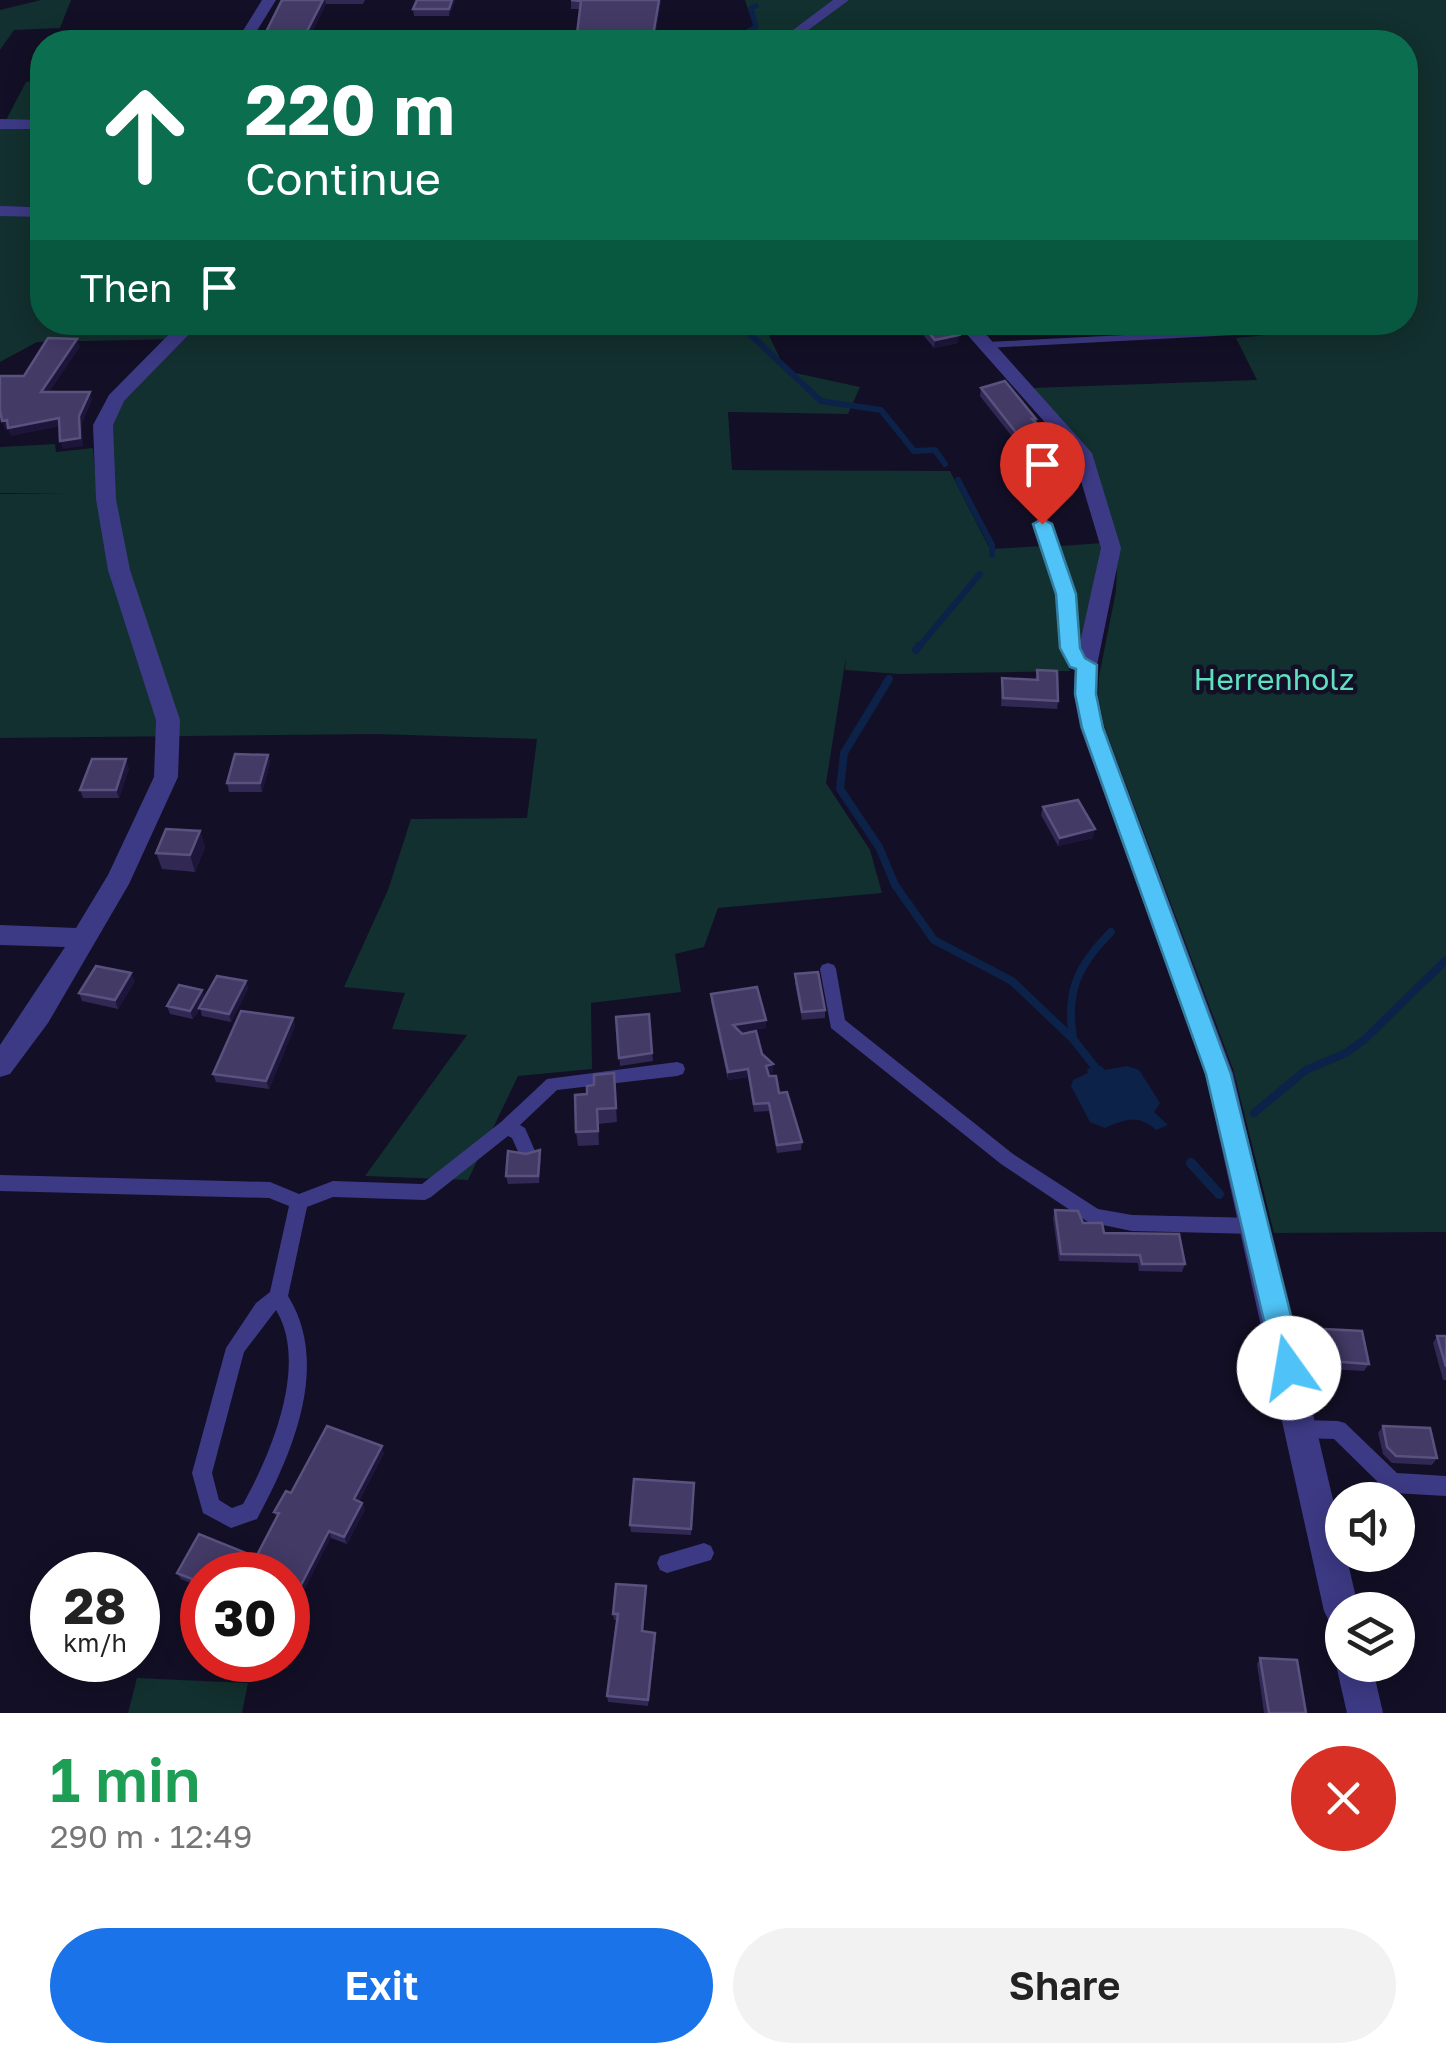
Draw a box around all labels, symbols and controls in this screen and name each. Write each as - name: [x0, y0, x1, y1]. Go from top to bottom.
- text: 220 m: [245, 66, 455, 150]
- icon: ahead: [80, 70, 210, 200]
- text: Continue: [245, 151, 441, 205]
- icon: arrive: [192, 260, 247, 315]
- text: Then: [80, 265, 172, 310]
- pin: [1000, 422, 1085, 525]
- icon: arrive: [1015, 437, 1070, 492]
- park label: Herrenholz: [1194, 661, 1354, 697]
- position arrow: [1237, 1316, 1341, 1420]
- map controls: [1325, 1482, 1415, 1682]
- button: sound: [1325, 1482, 1415, 1572]
- speed limit sign: 30: [180, 1552, 310, 1682]
- text: 28: [64, 1575, 126, 1635]
- button: layers: [1325, 1592, 1415, 1682]
- text: km/h: [63, 1627, 127, 1658]
- text: 1 min: [50, 1743, 200, 1815]
- button: close: [1291, 1746, 1396, 1851]
- text: 290 m · 12:49: [50, 1817, 252, 1855]
- button: Exit: [50, 1928, 713, 2043]
- button: Share: [733, 1928, 1396, 2043]

